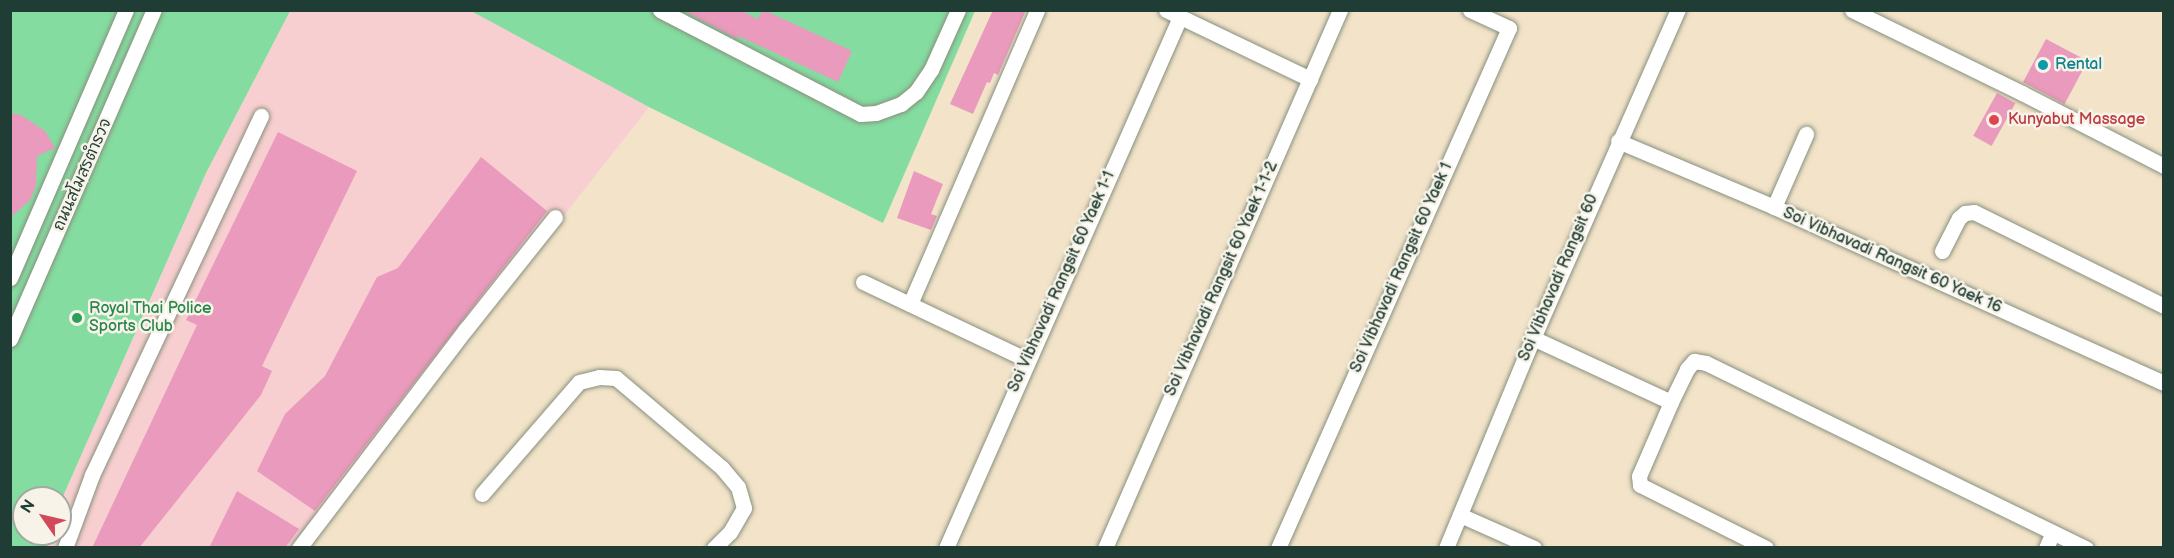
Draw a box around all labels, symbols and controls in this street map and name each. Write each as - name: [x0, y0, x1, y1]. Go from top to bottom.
- place label: Rental: [2055, 55, 2102, 75]
- marker: Rental: [2036, 58, 2050, 72]
- place label: Kunyabut Massage: [2008, 110, 2145, 130]
- marker: Kunyabut Massage: [1985, 111, 2003, 129]
- street label: ถนนสโมสรตำรวจ: [50, 116, 116, 234]
- street label: Soi Vibhavadi Rangsit 60 Yaek 1-1-2: [1161, 158, 1283, 400]
- street label: Soi Vibhavadi Rangsit 60 Yaek 1: [1347, 159, 1457, 377]
- street label: Soi Vibhavadi Rangsit 60 Yaek 1-1: [1004, 168, 1120, 396]
- street label: Soi Vibhavadi Rangsit 60: [1515, 191, 1603, 365]
- street label: Soi Vibhavadi Rangsit 60 Yaek 16: [1779, 204, 2005, 318]
- place label: Royal Thai Police Sports Club: [89, 299, 212, 337]
- marker: Royal Thai Police Sports Club: [70, 311, 84, 325]
- north arrow: [12, 486, 72, 546]
- text: N: [17, 496, 40, 517]

